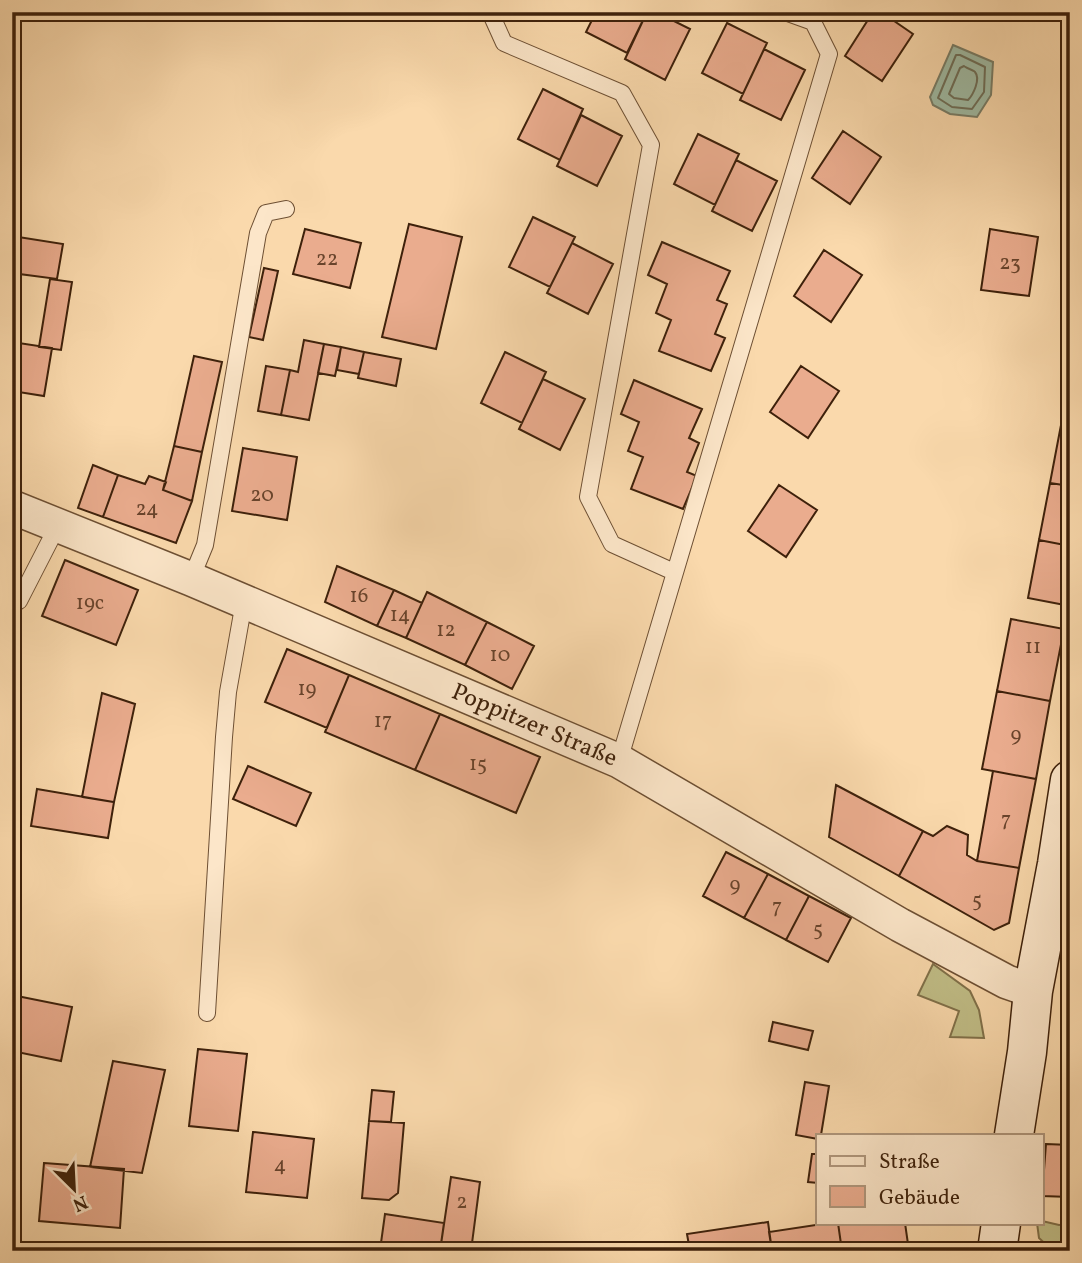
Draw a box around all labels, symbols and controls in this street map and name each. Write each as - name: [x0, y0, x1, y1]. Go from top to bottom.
- house number: 22: [316, 245, 338, 274]
- house number: 23: [999, 249, 1021, 278]
- house number: 20: [250, 481, 274, 510]
- house number: 24: [135, 495, 159, 524]
- house number: 16: [350, 582, 368, 611]
- house number: 19c: [76, 589, 104, 618]
- house number: 14: [390, 601, 410, 630]
- house number: 12: [436, 616, 456, 645]
- house number: 11: [1025, 633, 1041, 662]
- house number: 10: [490, 641, 510, 670]
- house number: 19: [297, 675, 317, 704]
- street label: Poppitzer Straße: [446, 676, 622, 776]
- house number: 17: [374, 707, 392, 736]
- house number: 9: [1011, 721, 1022, 750]
- house number: 15: [469, 750, 487, 779]
- house number: 7: [1001, 806, 1011, 835]
- house number: 9: [730, 871, 741, 900]
- house number: 5: [972, 886, 982, 915]
- house number: 7: [772, 893, 782, 922]
- house number: 5: [813, 915, 823, 944]
- legend: [816, 1134, 1044, 1224]
- text: Straße: [879, 1148, 940, 1177]
- house number: 4: [274, 1151, 286, 1180]
- north arrow: [38, 1154, 108, 1224]
- text: Gebäude: [879, 1184, 960, 1213]
- text: N: [68, 1188, 92, 1217]
- house number: 2: [456, 1188, 468, 1217]

